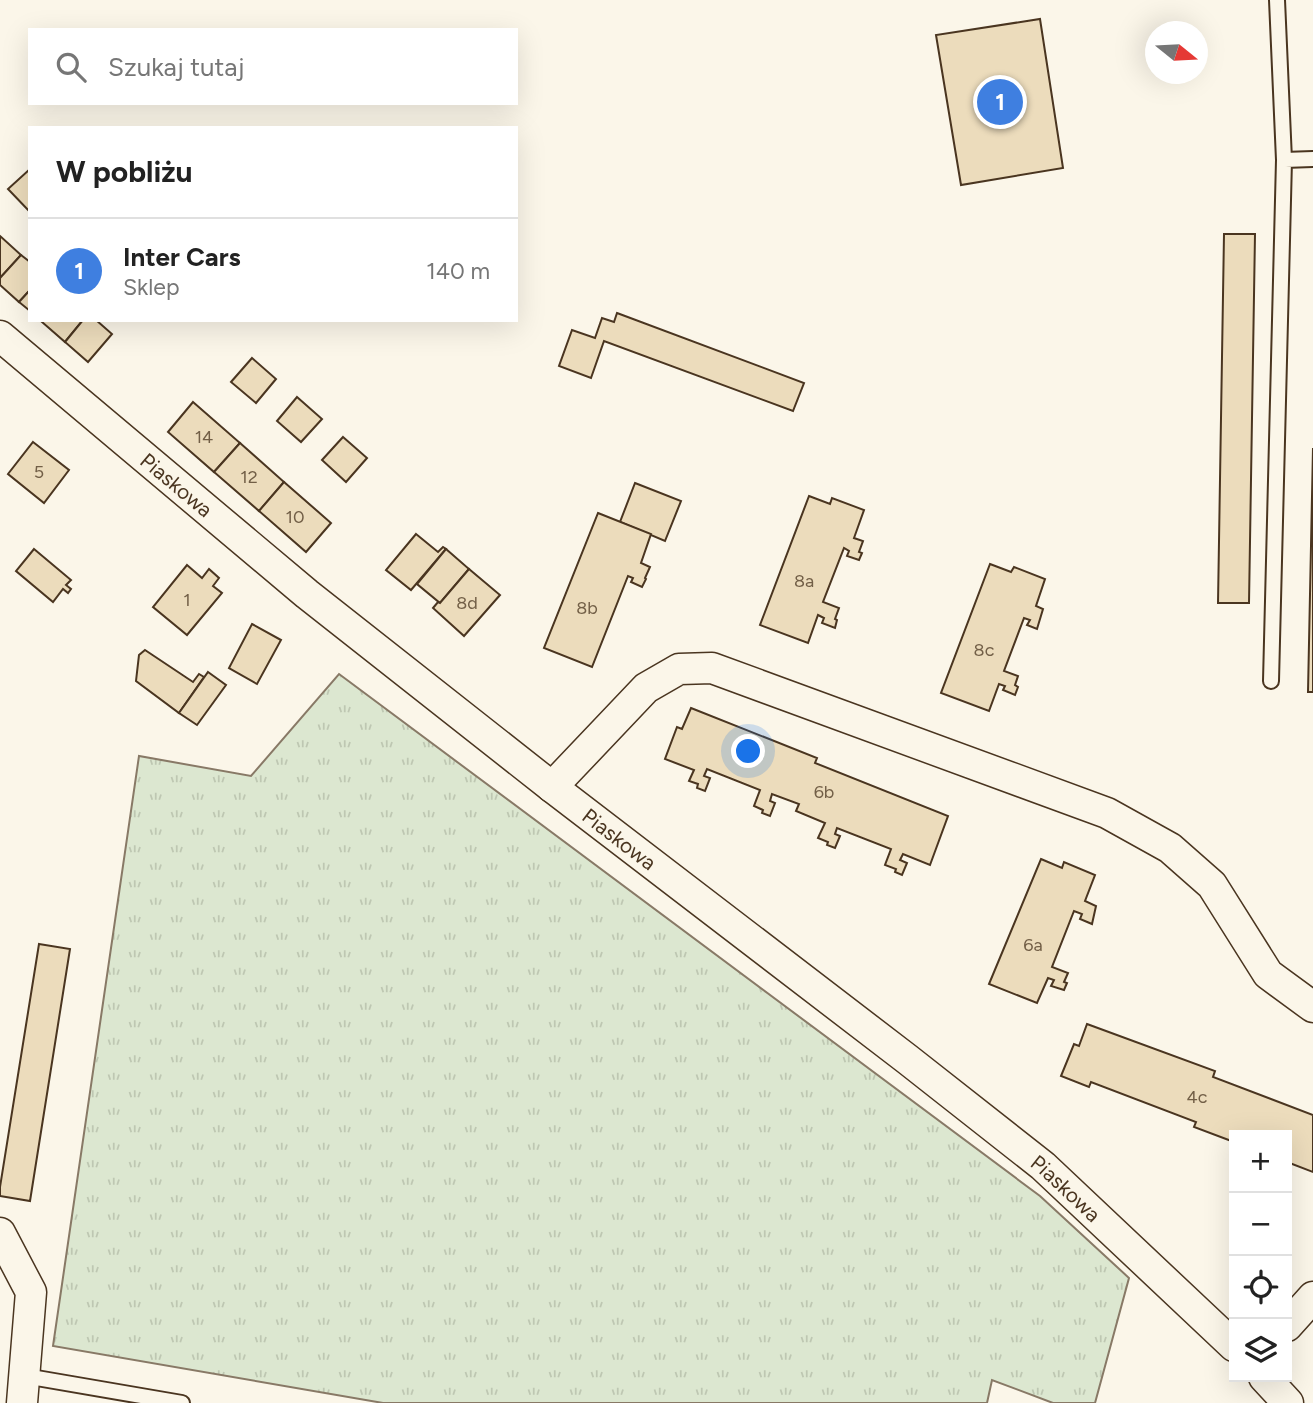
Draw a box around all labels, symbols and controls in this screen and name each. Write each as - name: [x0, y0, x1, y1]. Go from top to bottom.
- north arrow: [1145, 21, 1208, 84]
- search box: [28, 28, 518, 105]
- icon: search: [52, 48, 90, 86]
- text: Szukaj tutaj: [108, 51, 245, 83]
- pin: 1: [977, 76, 1023, 128]
- text: W pobliżu: [56, 153, 193, 190]
- text: Inter Cars: [123, 241, 241, 273]
- text: 1: [74, 257, 84, 285]
- text: 140 m: [426, 257, 490, 285]
- text: Sklep: [123, 273, 180, 301]
- house number: 14: [195, 426, 213, 448]
- street label: Piaskowa: [136, 447, 218, 522]
- house number: 5: [34, 461, 44, 483]
- house number: 12: [240, 466, 258, 488]
- house number: 10: [286, 506, 304, 528]
- house number: 8a: [794, 570, 814, 592]
- house number: 1: [183, 589, 191, 611]
- house number: 8d: [456, 592, 478, 614]
- house number: 8b: [576, 597, 598, 619]
- house number: 8c: [974, 639, 995, 661]
- your location: [731, 734, 765, 768]
- house number: 6b: [814, 781, 834, 803]
- street label: Piaskowa: [578, 803, 661, 875]
- house number: 6a: [1023, 934, 1043, 956]
- house number: 4c: [1187, 1086, 1208, 1108]
- map controls: [1229, 1130, 1292, 1382]
- button: +: [1229, 1130, 1292, 1193]
- street label: Piaskowa: [1026, 1149, 1106, 1227]
- button: −: [1229, 1193, 1292, 1256]
- button: locate: [1229, 1256, 1292, 1319]
- button: layers: [1229, 1319, 1292, 1382]

